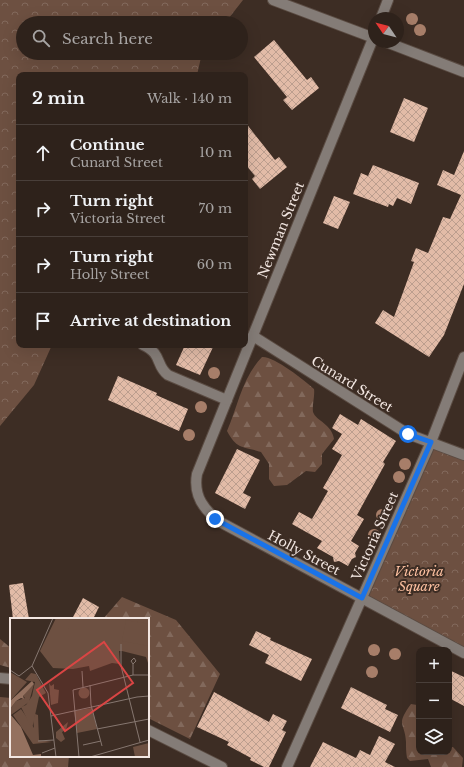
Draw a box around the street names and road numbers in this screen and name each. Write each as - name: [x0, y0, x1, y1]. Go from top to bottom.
- street label: Newman Street: [254, 179, 308, 281]
- street label: Cunard Street: [308, 352, 396, 416]
- street label: Victoria Street: [347, 489, 402, 584]
- street label: Holly Street: [265, 527, 343, 579]

